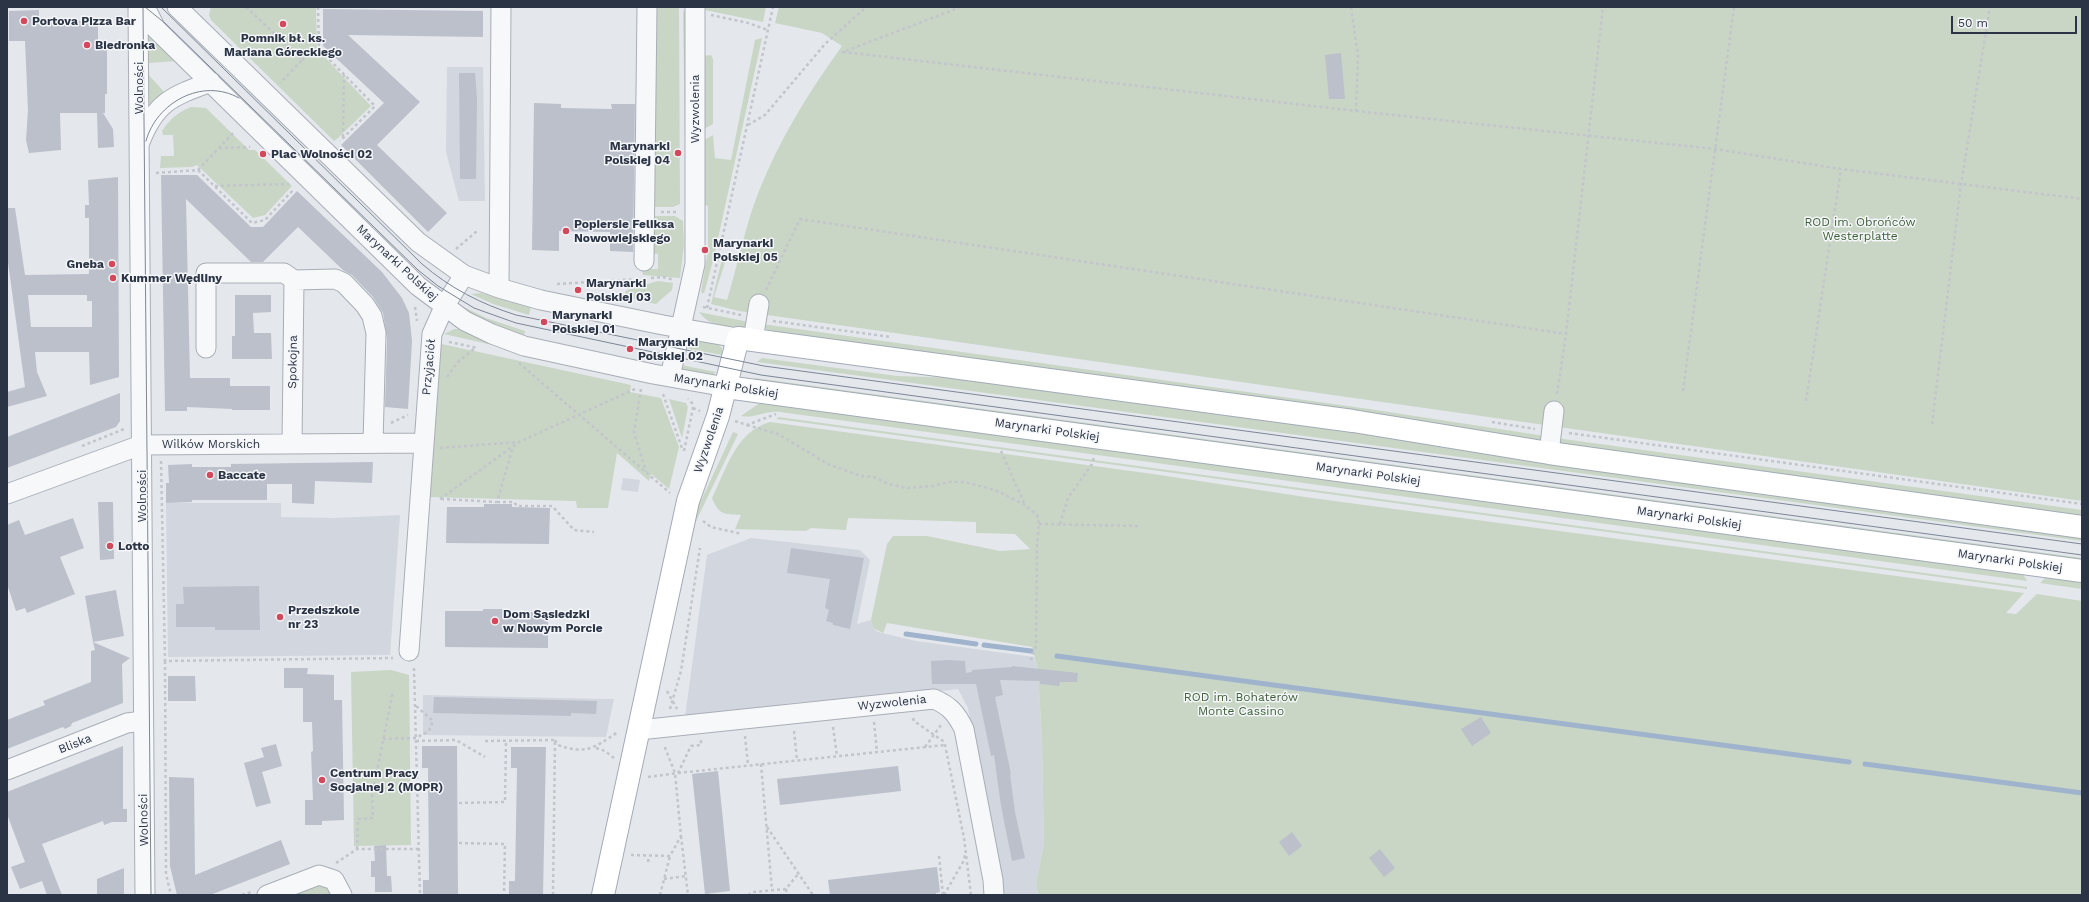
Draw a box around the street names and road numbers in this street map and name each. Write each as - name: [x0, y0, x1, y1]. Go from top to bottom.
- street label: Wolności: [132, 62, 146, 114]
- street label: Wyzwolenia: [688, 74, 702, 144]
- street label: Marynarki Polskiej: [353, 222, 441, 304]
- street label: Spokojna: [285, 335, 301, 389]
- street label: Przyjaciół: [419, 338, 439, 396]
- street label: Marynarki Polskiej: [673, 371, 779, 401]
- street label: Wyzwolenia: [691, 405, 727, 475]
- street label: Marynarki Polskiej: [994, 416, 1100, 444]
- street label: Wilków Morskich: [162, 437, 260, 451]
- street label: Marynarki Polskiej: [1315, 460, 1421, 488]
- street label: Wolności: [135, 470, 149, 522]
- street label: Marynarki Polskiej: [1636, 504, 1742, 532]
- street label: Marynarki Polskiej: [1957, 547, 2063, 575]
- street label: Wyzwolenia: [857, 692, 927, 714]
- street label: Bliska: [56, 731, 94, 757]
- street label: Wolności: [136, 793, 152, 847]

